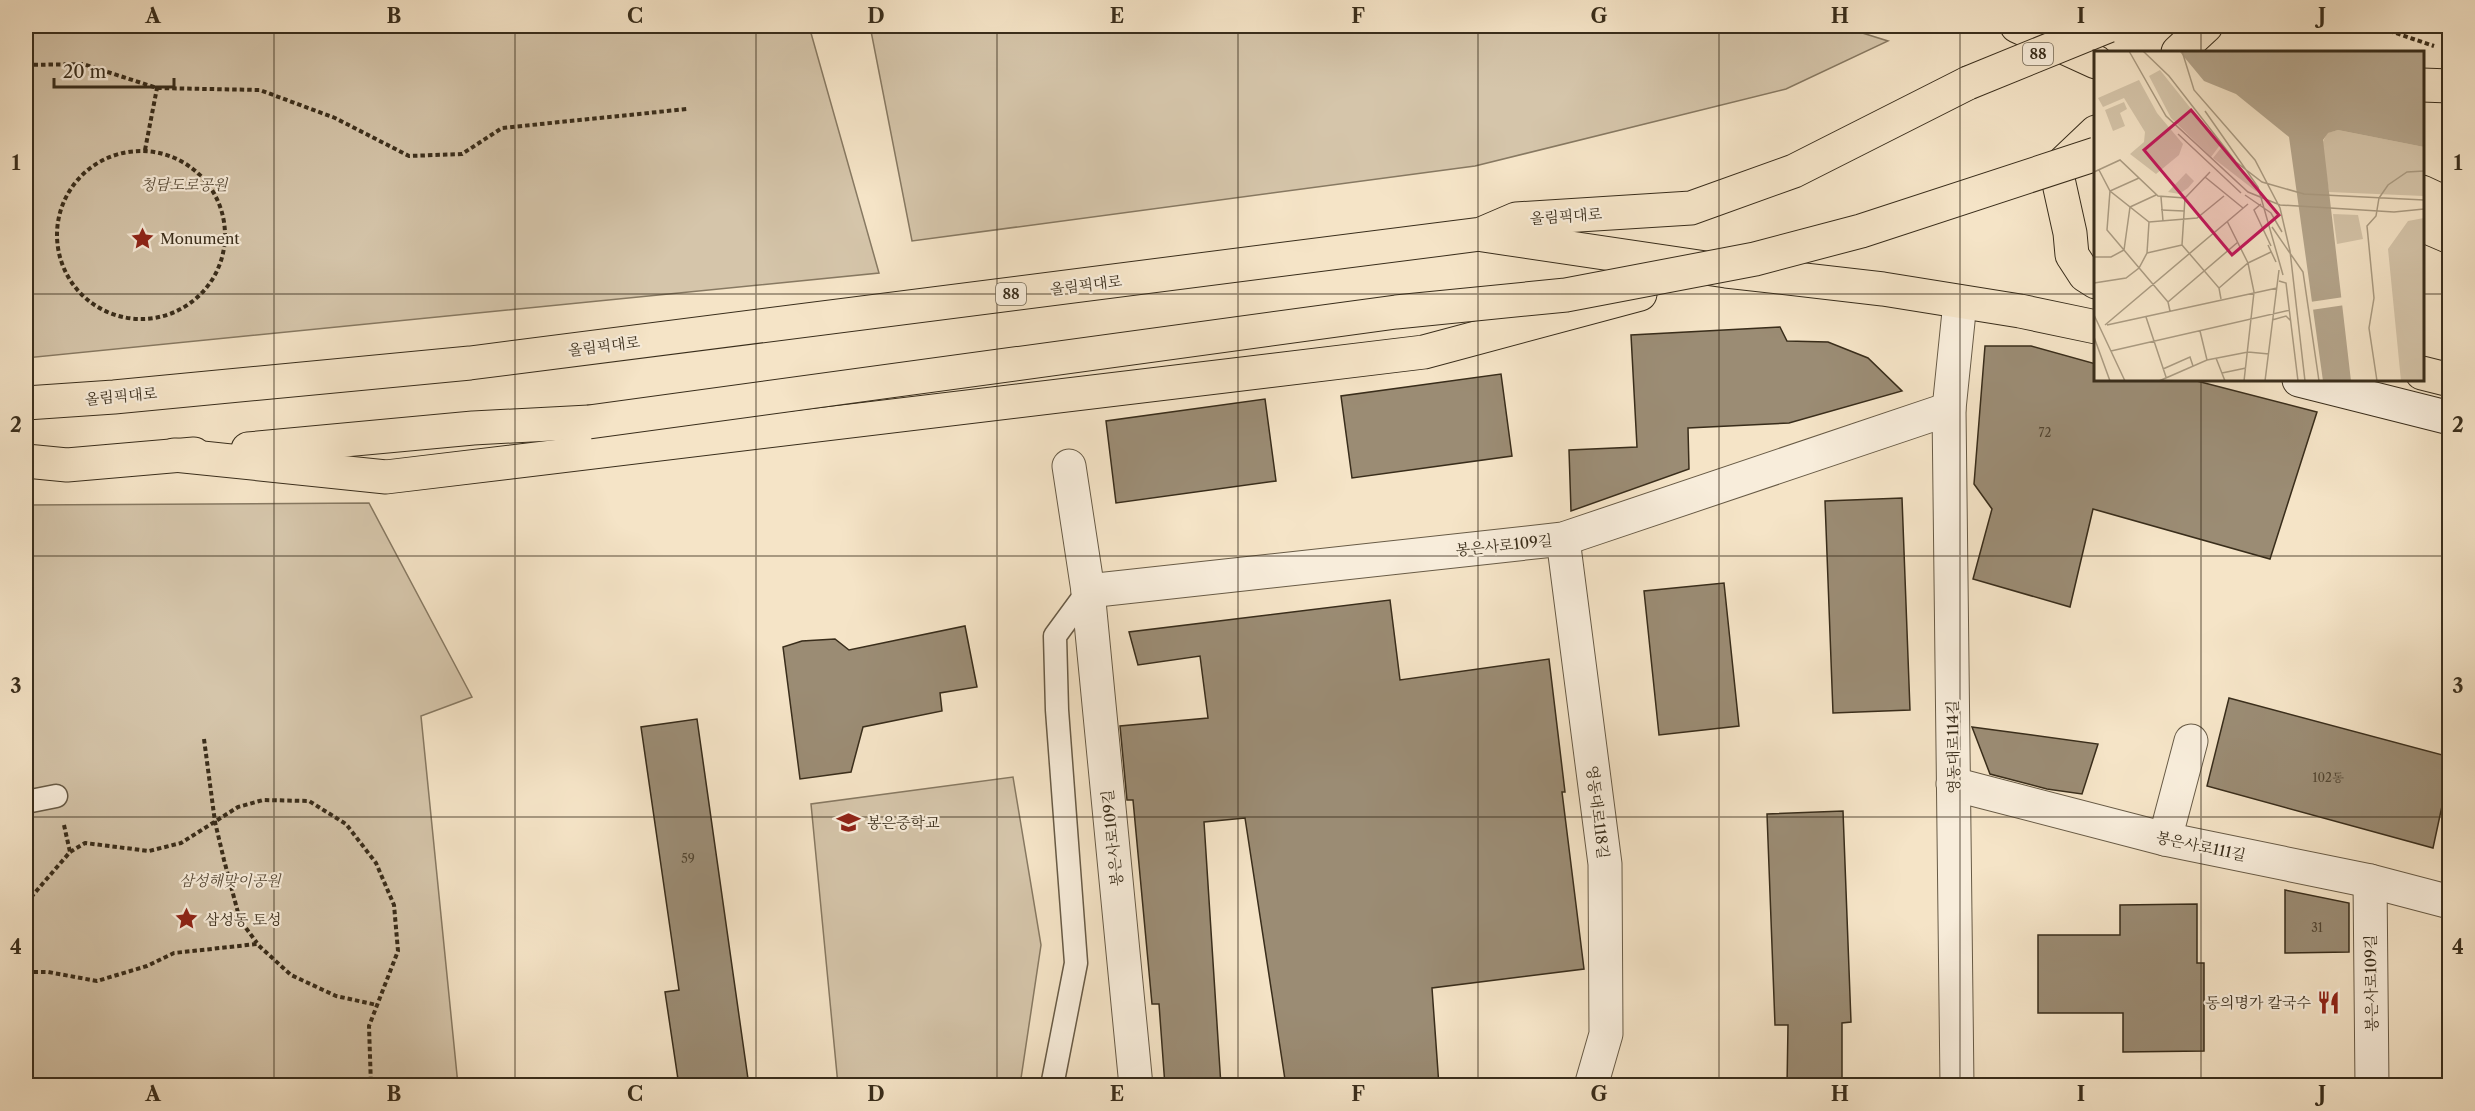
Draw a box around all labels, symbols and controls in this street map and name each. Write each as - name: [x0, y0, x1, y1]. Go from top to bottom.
- text: A: [144, 4, 161, 28]
- text: B: [387, 4, 402, 28]
- text: C: [627, 4, 643, 28]
- text: D: [867, 4, 885, 28]
- text: E: [1110, 4, 1124, 28]
- text: F: [1351, 4, 1365, 28]
- text: G: [1591, 4, 1608, 28]
- text: H: [1831, 4, 1849, 28]
- text: I: [2077, 4, 2085, 28]
- text: J: [2314, 4, 2326, 28]
- road number: 88: [2023, 43, 2053, 65]
- scale bar: [54, 51, 174, 89]
- inset map: [2094, 51, 2424, 381]
- text: 20 m: [63, 61, 107, 83]
- text: 1: [12, 151, 21, 175]
- text: 1: [2454, 151, 2463, 175]
- park label: 청담도로공원: [141, 175, 229, 194]
- street label: 올림픽대로: [1529, 204, 1603, 228]
- place icon: Monument: [129, 225, 155, 251]
- place label: Monument: [160, 229, 240, 248]
- street label: 올림픽대로: [1049, 271, 1124, 299]
- road number: 88: [996, 283, 1026, 305]
- street label: 올림픽대로: [567, 332, 642, 360]
- street label: 올림픽대로: [84, 383, 158, 409]
- text: 2: [10, 413, 22, 437]
- text: 2: [2452, 413, 2464, 437]
- house number: 72: [2039, 425, 2052, 440]
- street label: 봉은사로109길: [1455, 530, 1553, 560]
- text: 3: [10, 674, 22, 698]
- text: 3: [2452, 674, 2464, 698]
- street label: 영동대로114길: [1943, 700, 1963, 794]
- street label: 영동대로118길: [1583, 764, 1613, 860]
- house number: 102동: [2312, 770, 2344, 785]
- street label: 봉은사로109길: [1097, 789, 1127, 887]
- school or university icon: 봉은중학교: [836, 809, 862, 835]
- place label: 봉은중학교: [867, 813, 940, 832]
- street label: 봉은사로111길: [2154, 827, 2248, 865]
- house number: 59: [681, 851, 695, 866]
- park label: 삼성해맞이공원: [179, 871, 282, 890]
- place icon: 삼성동 토성: [174, 906, 200, 932]
- place label: 삼성동 토성: [205, 910, 281, 929]
- house number: 31: [2311, 920, 2323, 935]
- street label: 봉은사로109길: [2361, 934, 2381, 1032]
- text: 4: [10, 935, 22, 959]
- text: 4: [2452, 935, 2464, 959]
- restaurant icon: 동의명가 칼국수: [2316, 989, 2342, 1015]
- place label: 동의명가 칼국수: [2206, 993, 2312, 1012]
- text: A: [144, 1082, 161, 1106]
- text: B: [387, 1082, 402, 1106]
- text: C: [627, 1082, 643, 1106]
- text: D: [867, 1082, 885, 1106]
- text: E: [1110, 1082, 1124, 1106]
- text: F: [1351, 1082, 1365, 1106]
- text: G: [1591, 1082, 1608, 1106]
- text: H: [1831, 1082, 1849, 1106]
- text: I: [2077, 1082, 2085, 1106]
- text: J: [2314, 1082, 2326, 1106]

